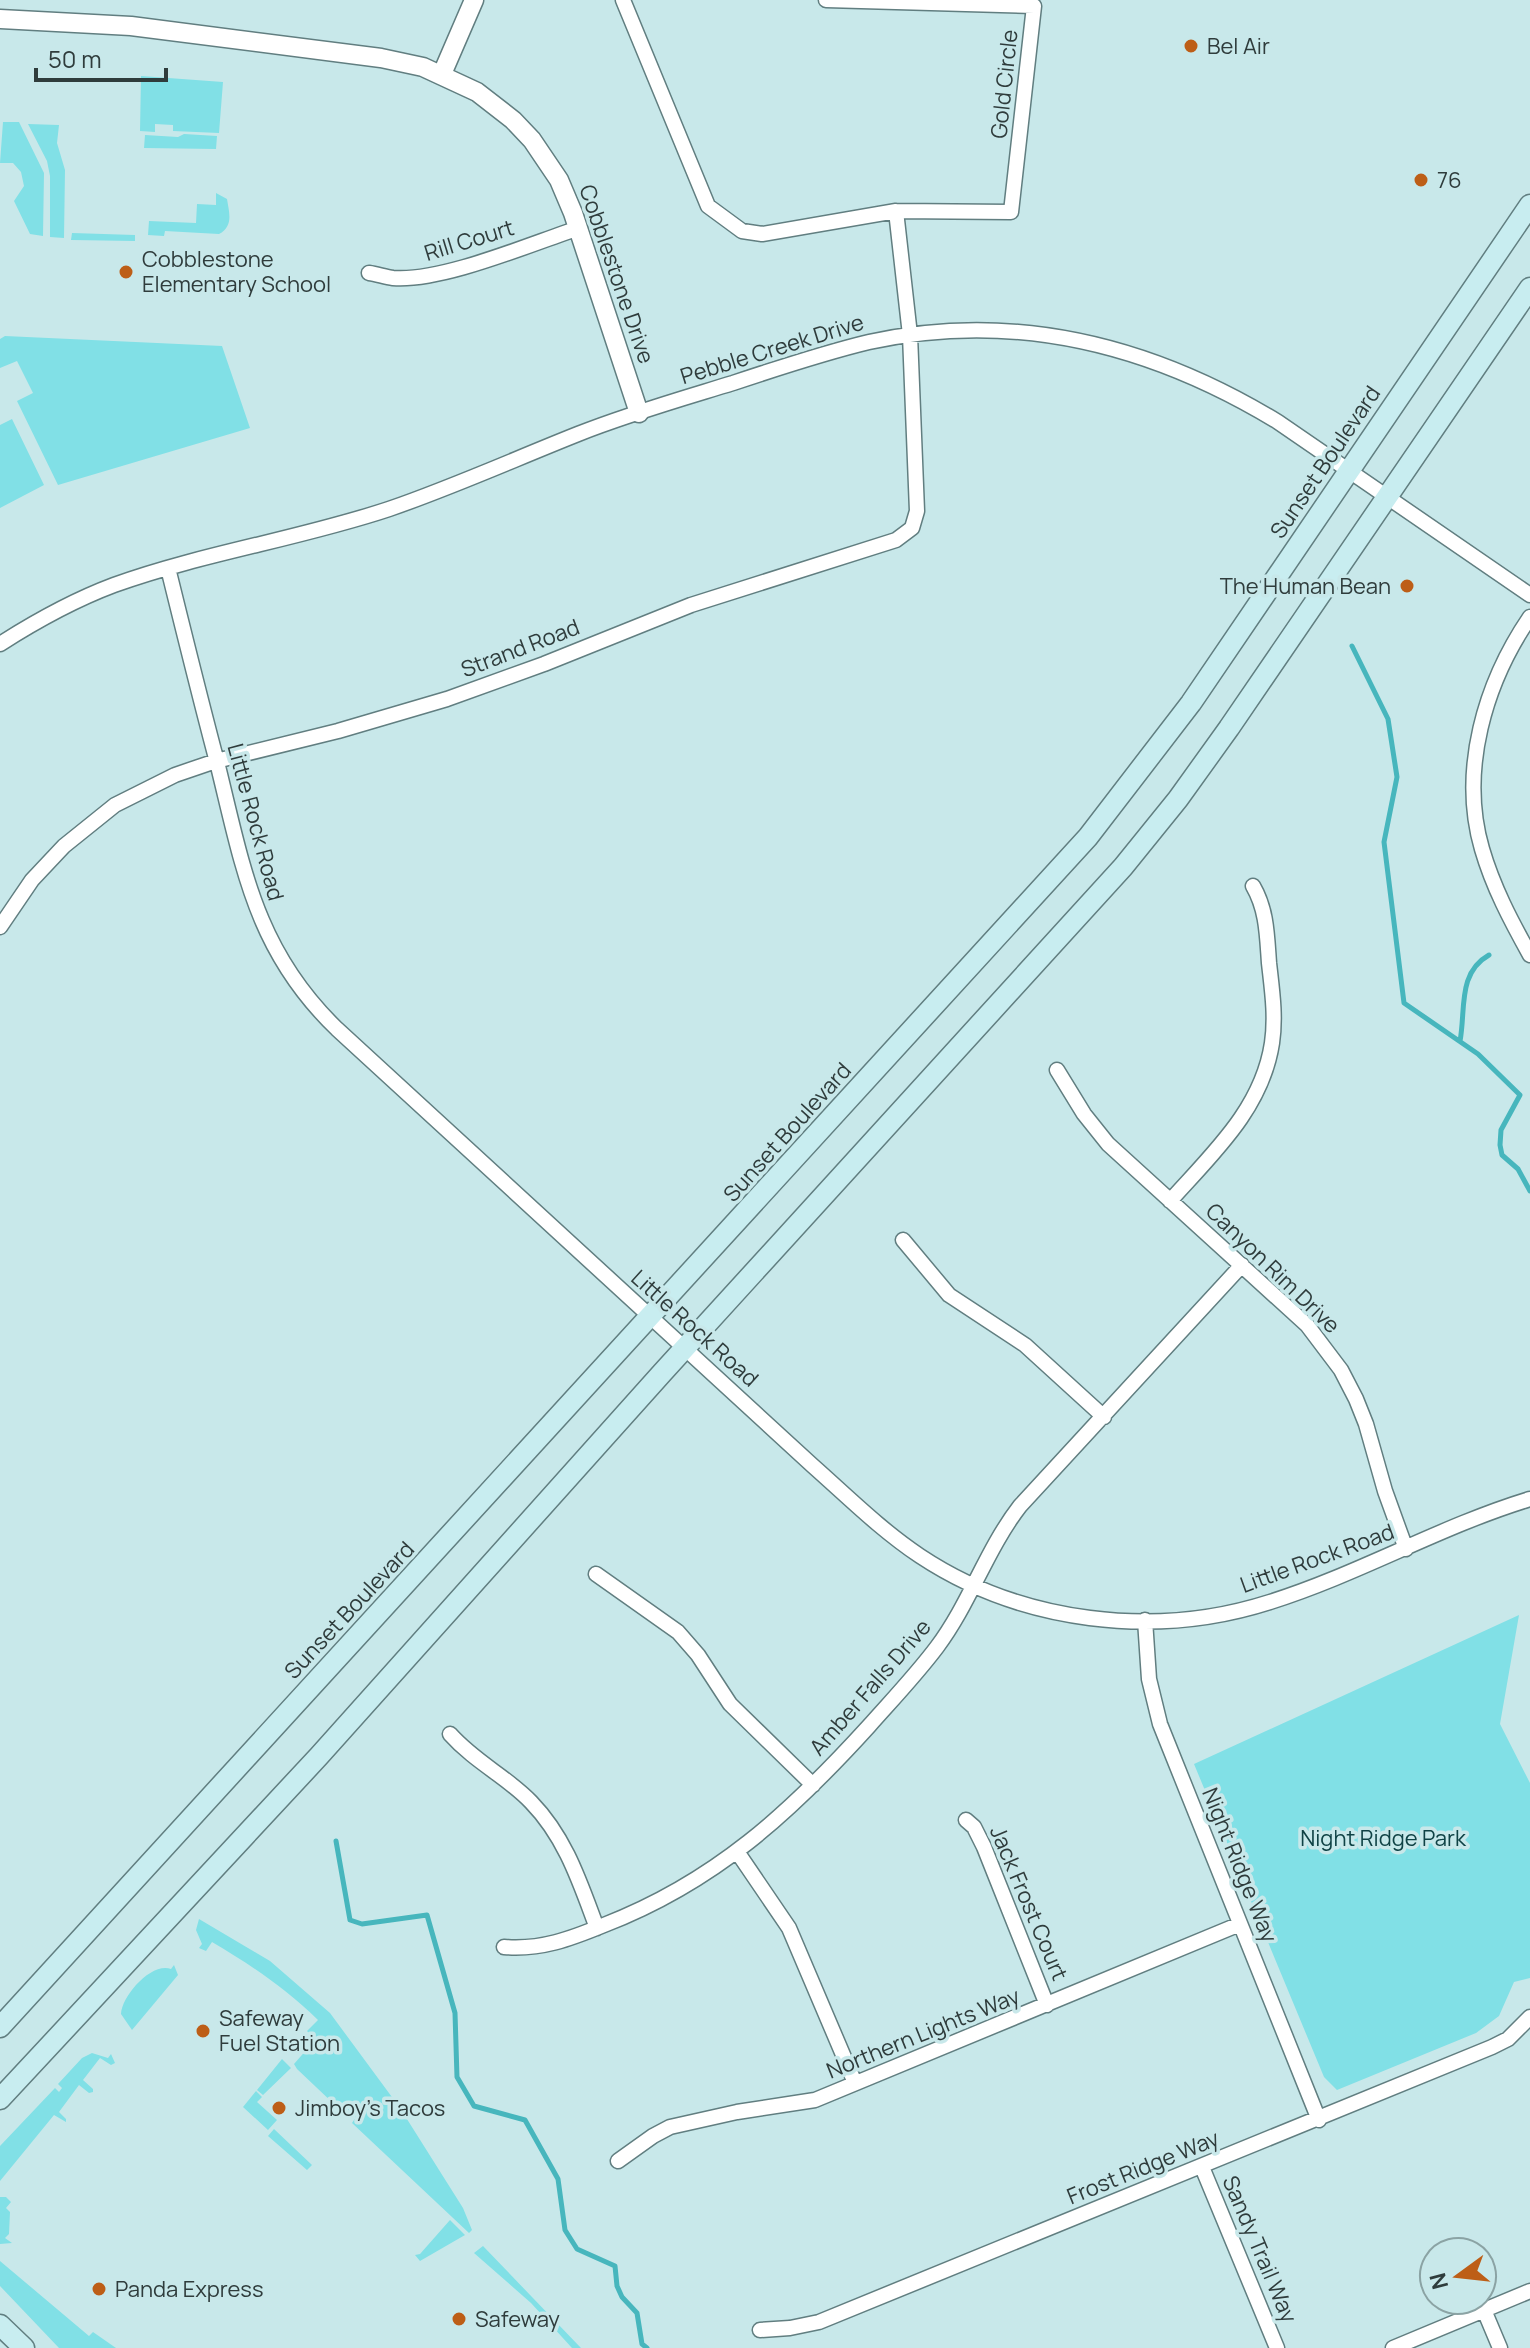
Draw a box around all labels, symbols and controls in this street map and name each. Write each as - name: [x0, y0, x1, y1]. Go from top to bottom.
- street label: Gold Circle: [983, 28, 1025, 140]
- place label: Bel Air: [1207, 31, 1270, 61]
- scale bar: [36, 32, 166, 82]
- marker: Bel Air: [1182, 37, 1200, 55]
- text: 50 m: [48, 42, 102, 75]
- place label: 76: [1437, 165, 1462, 195]
- marker: 76: [1412, 171, 1430, 189]
- street label: Cobblestone Drive: [572, 181, 662, 368]
- street label: Rill Court: [421, 212, 518, 268]
- place label: Cobblestone Elementary School: [142, 244, 331, 299]
- marker: Cobblestone Elementary School: [117, 263, 135, 281]
- street label: Pebble Creek Drive: [677, 307, 868, 391]
- street label: Sunset Boulevard: [1263, 380, 1387, 544]
- place label: The Human Bean: [1220, 571, 1391, 601]
- marker: The Human Bean: [1398, 577, 1416, 595]
- street label: Strand Road: [456, 612, 584, 684]
- street label: Little Rock Road: [221, 740, 291, 904]
- street label: Sunset Boulevard: [716, 1056, 858, 1208]
- street label: Canyon Rim Drive: [1199, 1196, 1347, 1340]
- street label: Little Rock Road: [625, 1263, 765, 1393]
- street label: Little Rock Road: [1236, 1516, 1398, 1600]
- street label: Sunset Boulevard: [277, 1535, 421, 1685]
- street label: Amber Falls Drive: [802, 1612, 938, 1761]
- street label: Night Ridge Way: [1195, 1783, 1285, 1947]
- street label: Jack Frost Court: [983, 1821, 1075, 1985]
- park label: Night Ridge Park: [1300, 1823, 1467, 1853]
- street label: Northern Lights Way: [822, 1980, 1025, 2086]
- place label: Safeway Fuel Station: [219, 2003, 340, 2058]
- marker: Safeway Fuel Station: [194, 2022, 212, 2040]
- place label: Jimboy's Tacos: [295, 2093, 445, 2123]
- marker: Jimboy's Tacos: [270, 2099, 288, 2117]
- street label: Frost Ridge Way: [1062, 2123, 1224, 2211]
- street label: Sandy Trail Way: [1216, 2171, 1305, 2327]
- north arrow: [1418, 2236, 1498, 2316]
- text: N: [1422, 2270, 1455, 2293]
- place label: Panda Express: [115, 2274, 263, 2304]
- marker: Panda Express: [90, 2280, 108, 2298]
- place label: Safeway: [475, 2304, 560, 2334]
- marker: Safeway: [450, 2310, 468, 2328]

